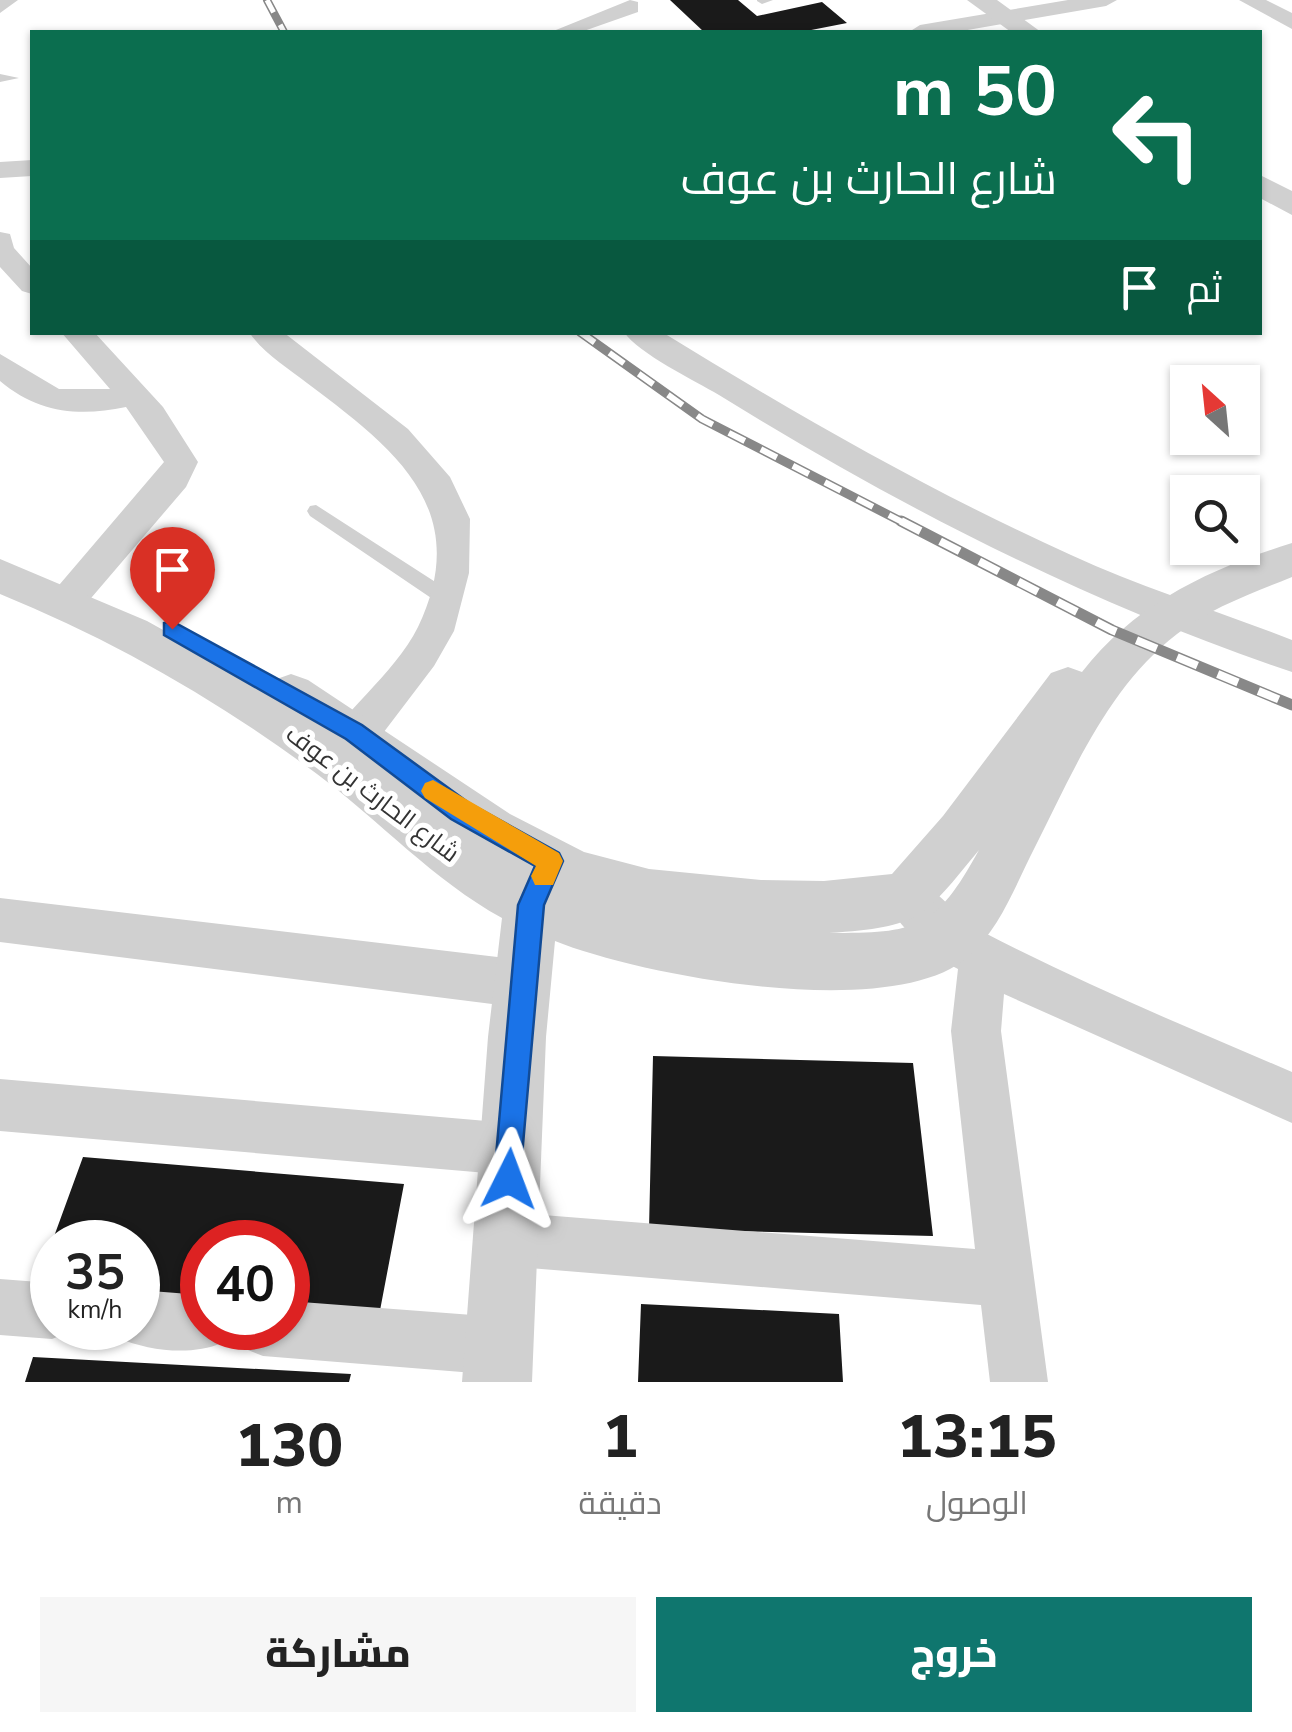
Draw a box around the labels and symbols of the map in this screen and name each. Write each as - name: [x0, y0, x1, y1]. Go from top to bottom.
- north arrow: [1170, 365, 1260, 455]
- pin: [130, 527, 215, 630]
- street label: شارع الحارث بن عوف: [279, 717, 466, 870]
- position arrow: [457, 1127, 561, 1231]
- speed limit sign: 40: [180, 1220, 310, 1350]

